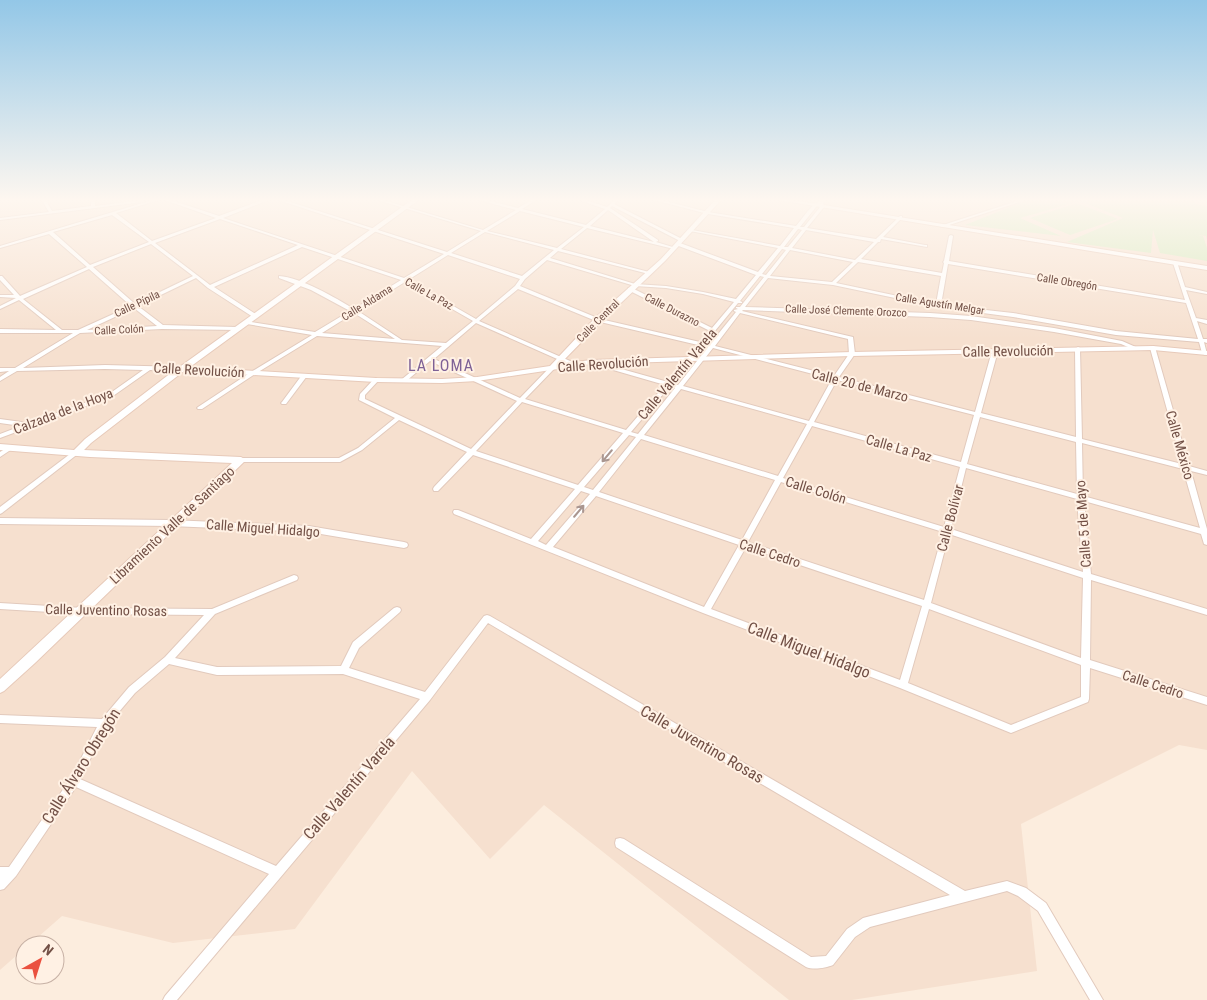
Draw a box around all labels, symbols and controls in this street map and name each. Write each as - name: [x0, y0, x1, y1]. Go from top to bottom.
- street label: Calle Obregón: [1036, 271, 1098, 293]
- street label: Calle La Paz: [402, 275, 456, 313]
- street label: Calle Aldama: [339, 282, 395, 324]
- street label: Calle Pípila: [112, 288, 162, 320]
- street label: Calle Durazno: [642, 291, 702, 330]
- street label: Calle Agustín Melgar: [894, 291, 986, 318]
- street label: Calle Central: [574, 297, 622, 345]
- street label: Calle José Clemente Orozco: [785, 302, 908, 320]
- street label: Calle Colón: [94, 322, 144, 338]
- street label: Calle Valentín Varela: [634, 325, 720, 423]
- street label: Calle Revolución: [962, 342, 1054, 360]
- street label: Calle Revolución: [557, 353, 649, 375]
- district label: LA LOMA: [408, 356, 474, 375]
- street label: Calle Revolución: [153, 360, 245, 380]
- street label: Calle 20 de Marzo: [810, 365, 910, 405]
- street label: Calzada de la Hoya: [11, 385, 115, 437]
- street label: Calle México: [1163, 409, 1197, 481]
- street label: Calle La Paz: [864, 431, 934, 465]
- one-way arrow: [601, 450, 613, 463]
- street label: Libramiento Valle de Santiago: [106, 463, 238, 587]
- street label: Calle Colón: [784, 473, 848, 507]
- street label: Calle 5 de Mayo: [1072, 480, 1094, 568]
- street label: Calle Bolívar: [933, 483, 967, 553]
- one-way arrow: [574, 505, 585, 518]
- street label: Calle Miguel Hidalgo: [206, 516, 320, 540]
- street label: Calle Cedro: [737, 536, 803, 570]
- street label: Calle Juventino Rosas: [45, 601, 167, 619]
- street label: Calle Miguel Hidalgo: [745, 618, 873, 682]
- street label: Calle Cedro: [1120, 667, 1186, 701]
- street label: Calle Juventino Rosas: [637, 701, 767, 787]
- street label: Calle Álvaro Obregón: [38, 705, 124, 827]
- street label: Calle Valentín Varela: [299, 733, 399, 843]
- north arrow: [15, 935, 65, 985]
- text: N: [40, 941, 57, 959]

